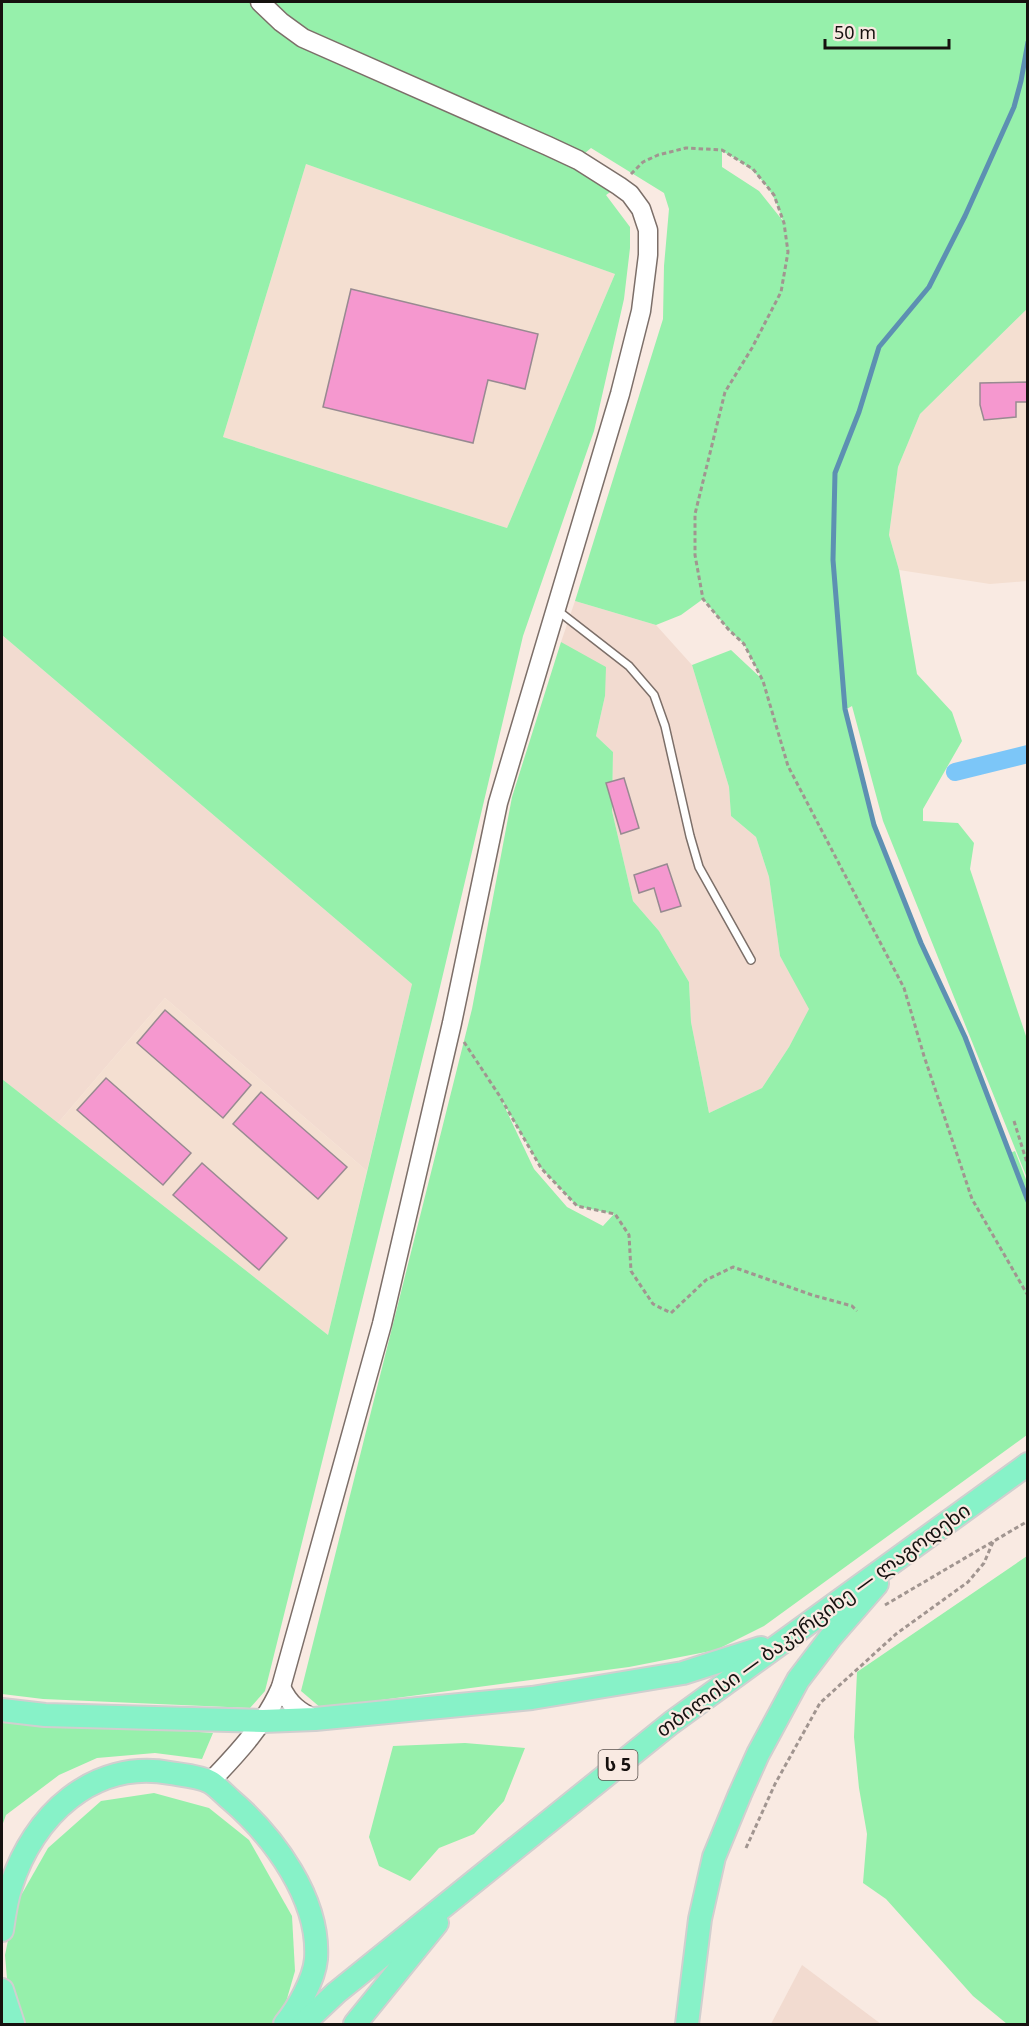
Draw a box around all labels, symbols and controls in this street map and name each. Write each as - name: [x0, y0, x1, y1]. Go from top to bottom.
- scale bar: [825, 12, 950, 50]
- text: 50 m: [834, 20, 876, 44]
- street label: თბილისი — ბაკურციხე — ლაგოდეხი: [650, 1496, 975, 1743]
- road number: ს 5: [598, 1750, 638, 1780]

